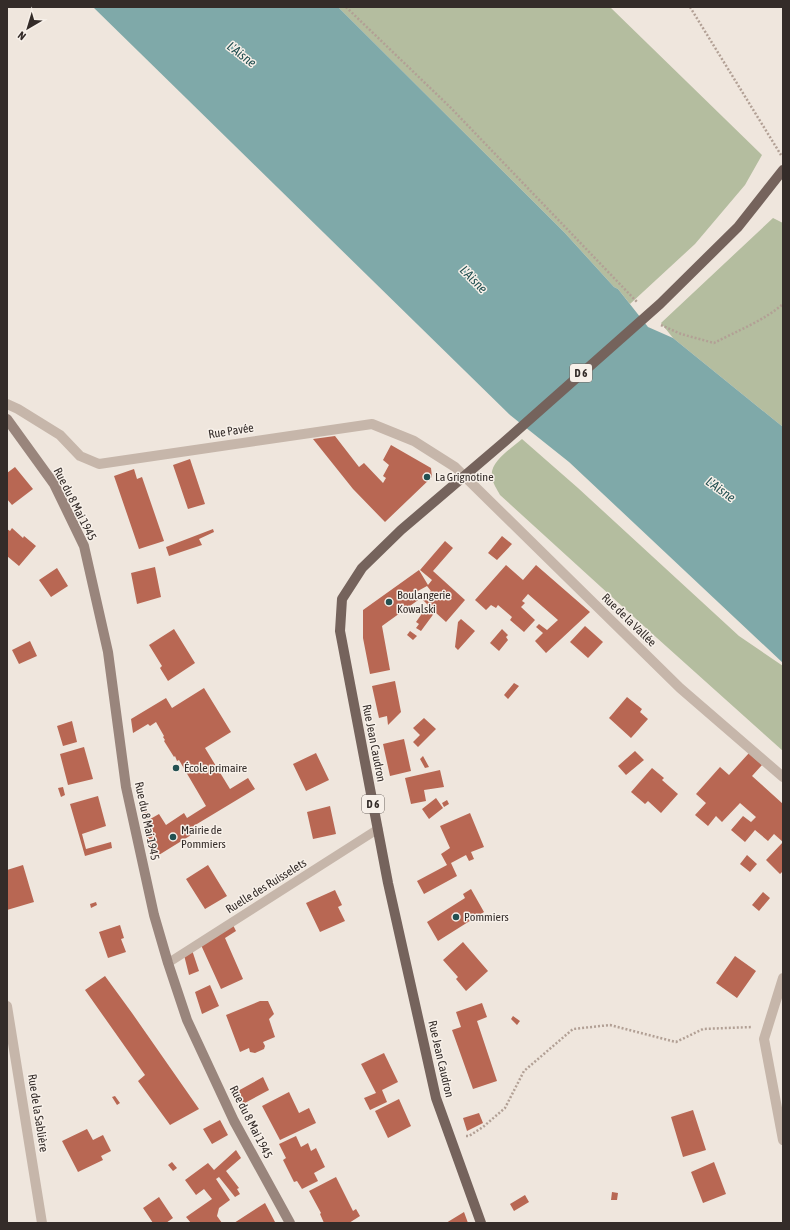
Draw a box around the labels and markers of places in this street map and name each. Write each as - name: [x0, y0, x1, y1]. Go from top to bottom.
- place label: La Grignotine: [435, 470, 494, 484]
- marker: La Grignotine: [422, 472, 432, 482]
- place label: Boulangerie Kowalski: [397, 588, 451, 616]
- marker: Boulangerie Kowalski: [384, 597, 394, 607]
- place label: École primaire: [184, 761, 247, 775]
- marker: École primaire: [171, 763, 181, 773]
- place label: Mairie de Pommiers: [181, 823, 226, 851]
- marker: Mairie de Pommiers: [168, 832, 178, 842]
- place label: Pommiers: [464, 910, 509, 924]
- marker: Pommiers: [451, 912, 461, 922]

